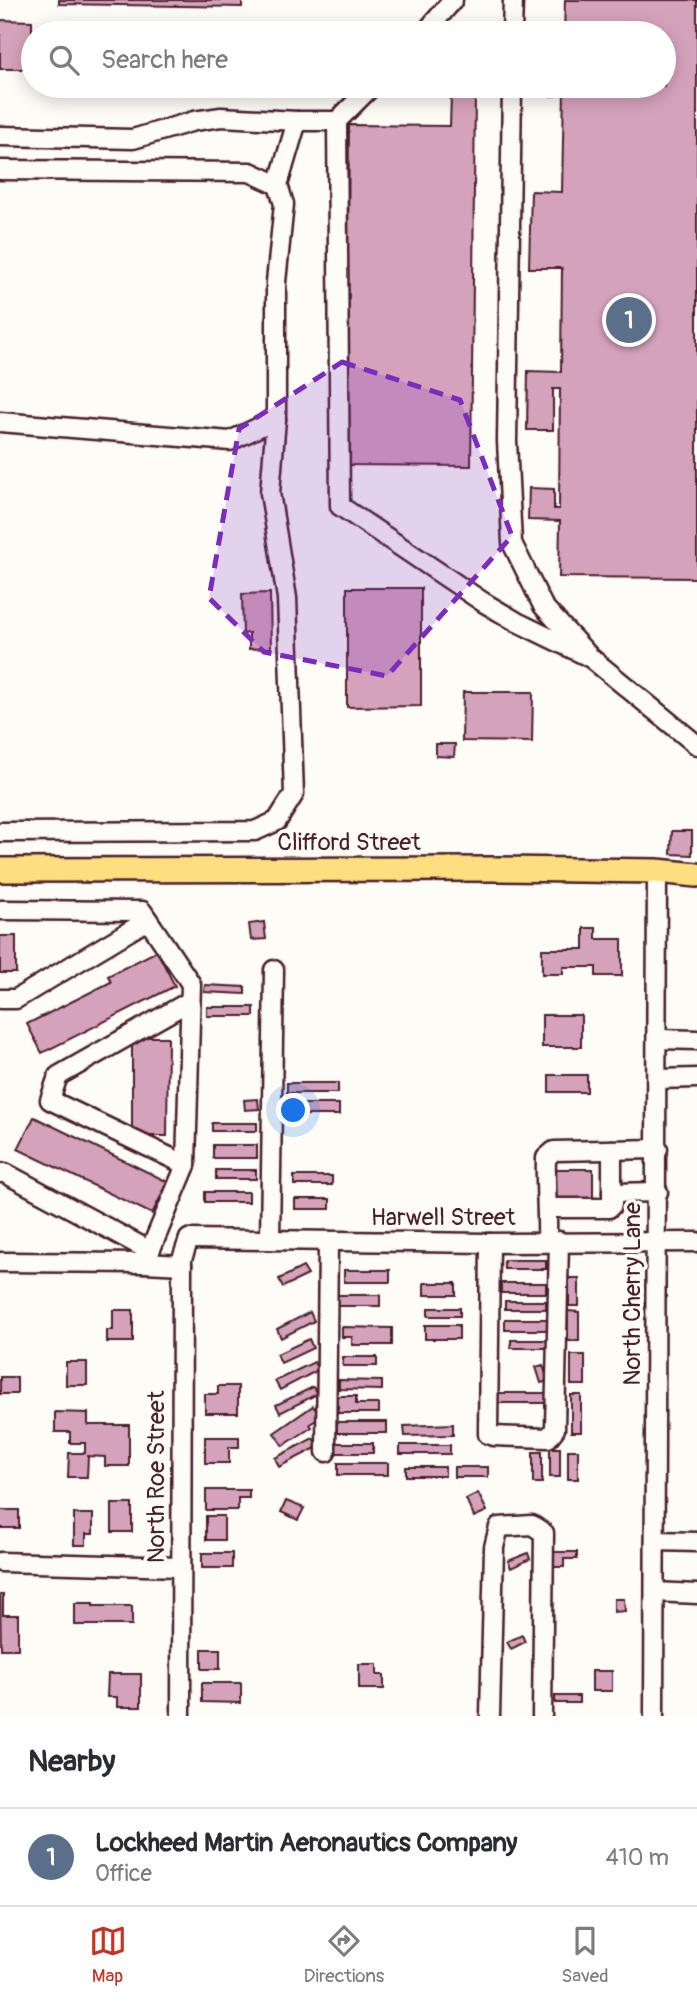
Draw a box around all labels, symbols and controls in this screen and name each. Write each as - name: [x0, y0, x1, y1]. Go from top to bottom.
- search box: [21, 21, 676, 98]
- icon: search: [45, 41, 83, 79]
- text: Search here: [101, 44, 228, 76]
- pin: 1: [606, 294, 652, 346]
- street label: Clifford Street: [277, 828, 421, 857]
- your location: [276, 1093, 310, 1127]
- street label: North Cherry Lane: [618, 1202, 647, 1386]
- street label: Harwell Street: [371, 1203, 516, 1232]
- street label: North Roe Street: [142, 1390, 171, 1563]
- text: Nearby: [28, 1743, 115, 1780]
- text: Lockheed Martin Aeronautics Company: [95, 1827, 517, 1859]
- text: 1: [47, 1843, 56, 1872]
- text: 410 m: [606, 1843, 669, 1872]
- text: Office: [95, 1859, 152, 1888]
- tab: Map: [89, 1922, 127, 1988]
- tab: Directions: [304, 1922, 384, 1988]
- tab: Saved: [561, 1922, 608, 1988]

